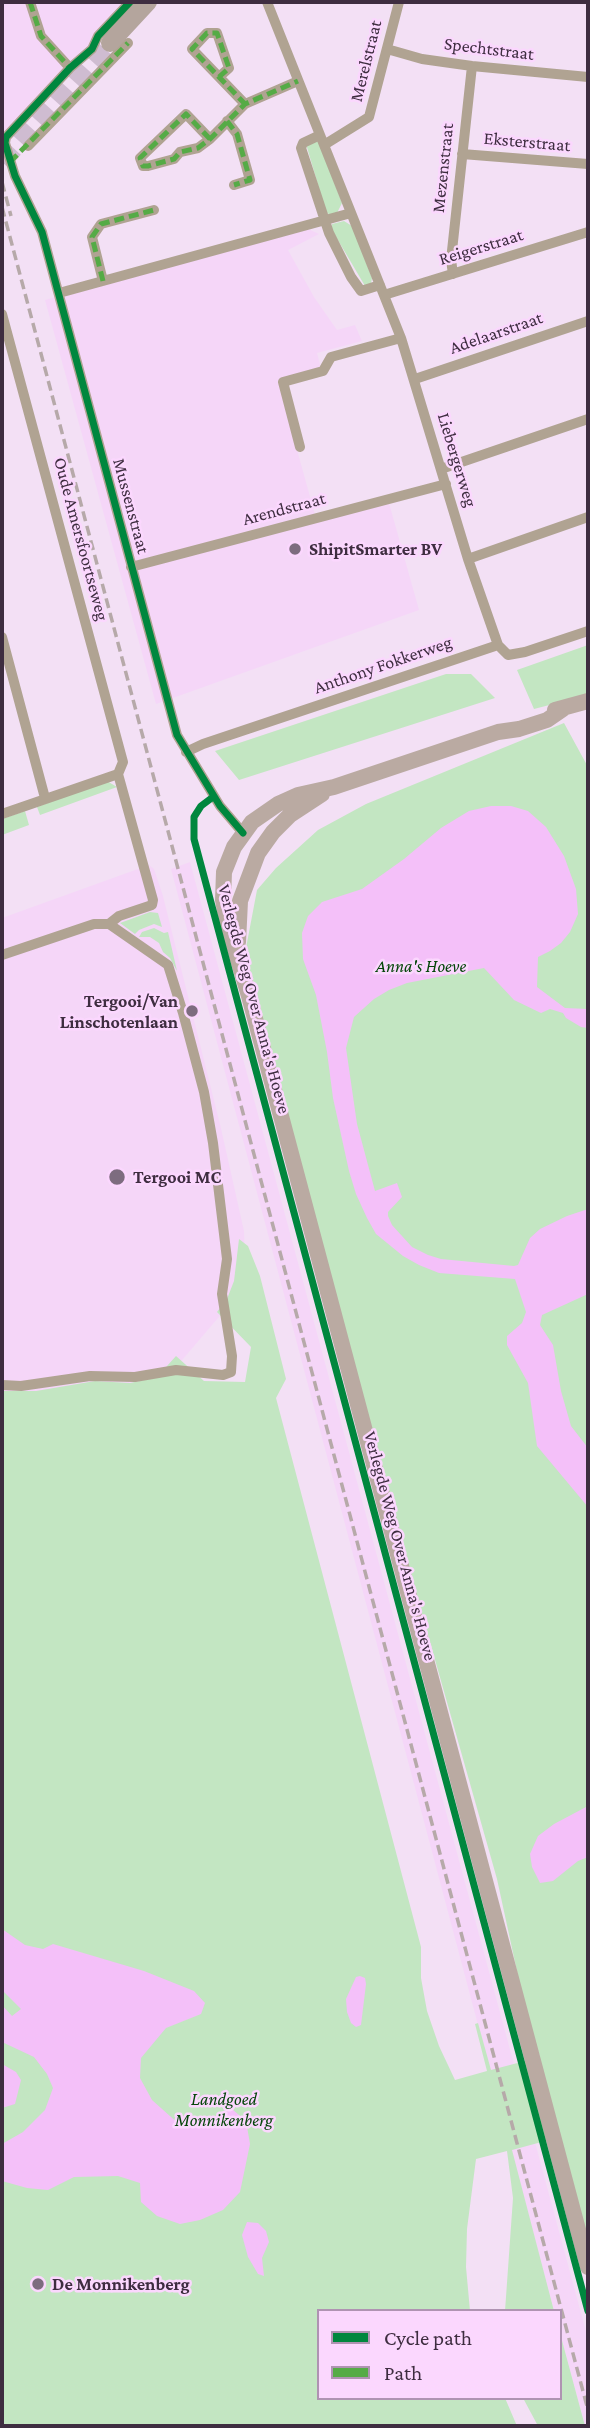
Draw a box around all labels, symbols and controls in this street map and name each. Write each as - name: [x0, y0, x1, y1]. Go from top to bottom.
- street label: Merelstraat: [345, 18, 387, 104]
- street label: Spechtstraat: [443, 33, 535, 65]
- street label: Mezenstraat: [428, 122, 458, 214]
- street label: Eksterstraat: [483, 127, 571, 157]
- street label: Reigerstraat: [436, 224, 526, 270]
- street label: Adelaarstraat: [447, 307, 545, 359]
- street label: Liebergerweg: [432, 410, 482, 510]
- street label: Oude Amersfoortseweg: [49, 455, 113, 623]
- street label: Mussenstraat: [108, 456, 154, 556]
- street label: Arendstraat: [240, 488, 328, 530]
- place label: ShipitSmarter BV: [309, 538, 442, 560]
- marker: ShipitSmarter BV: [287, 541, 303, 557]
- street label: Anthony Fokkerweg: [311, 631, 455, 699]
- street label: Verlegde Weg Over Anna's Hoeve: [213, 882, 295, 1116]
- park label: Anna's Hoeve: [376, 955, 466, 977]
- place label: Tergooi/Van Linschotenlaan: [60, 990, 178, 1032]
- marker: Tergooi/Van Linschotenlaan: [184, 1003, 200, 1019]
- place label: Tergooi MC: [133, 1166, 221, 1188]
- marker: Tergooi MC: [107, 1167, 127, 1187]
- street label: Verlegde Weg Over Anna's Hoeve: [359, 1429, 441, 1663]
- park label: Landgoed Monnikenberg: [175, 2088, 273, 2130]
- place label: De Monnikenberg: [52, 2273, 190, 2295]
- marker: De Monnikenberg: [30, 2276, 46, 2292]
- legend: [317, 2309, 562, 2400]
- text: Cycle path: [384, 2326, 472, 2350]
- text: Path: [384, 2361, 422, 2385]

